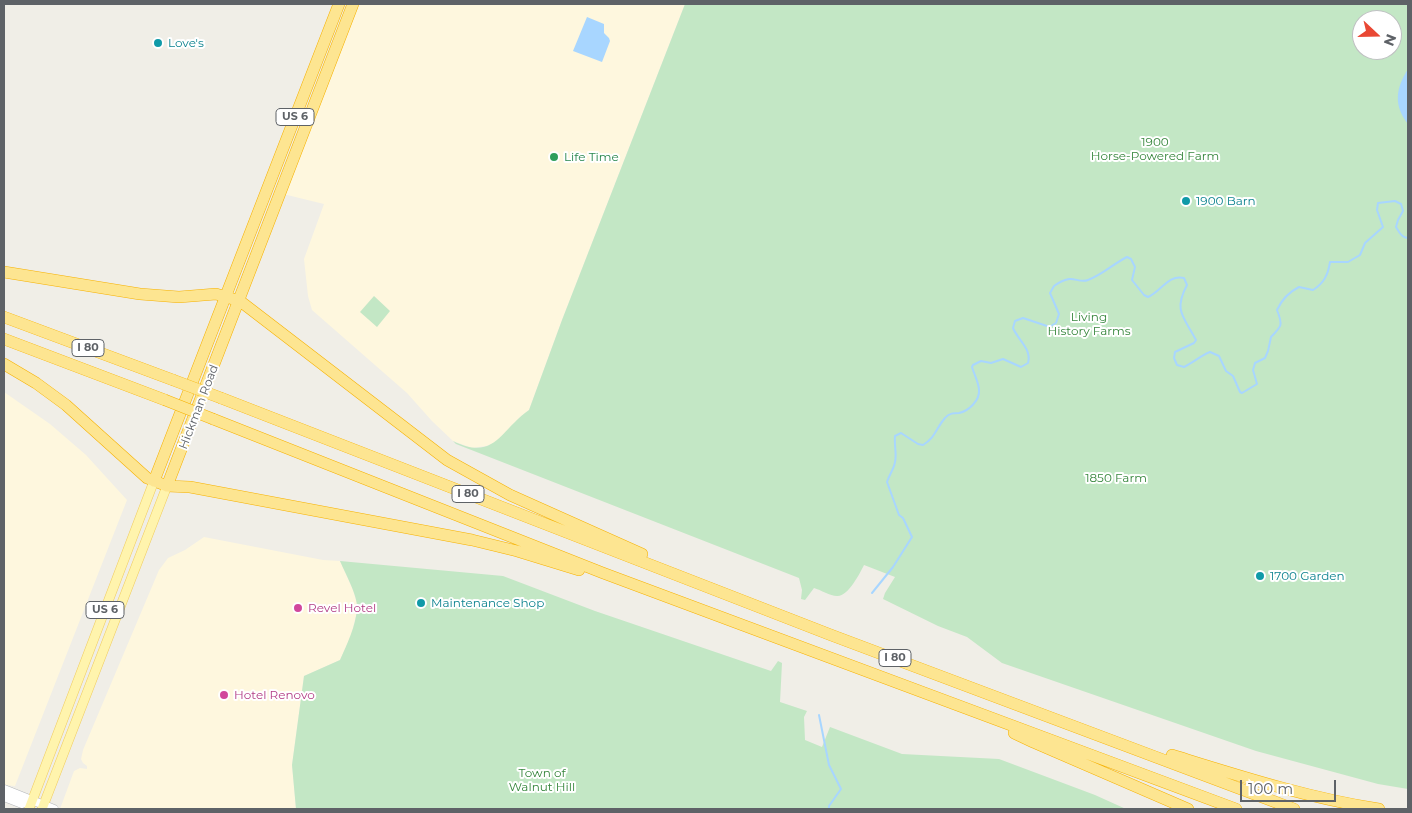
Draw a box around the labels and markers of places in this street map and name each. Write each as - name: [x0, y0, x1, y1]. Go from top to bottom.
- place label: Love's: [168, 36, 204, 50]
- marker: Love's: [152, 37, 164, 49]
- place label: Life Time: [564, 150, 619, 164]
- marker: Life Time: [548, 151, 560, 163]
- place label: 1900 Barn: [1196, 194, 1256, 208]
- marker: 1900 Barn: [1180, 195, 1192, 207]
- place label: 1700 Garden: [1270, 569, 1345, 583]
- marker: 1700 Garden: [1254, 570, 1266, 582]
- place label: Maintenance Shop: [431, 596, 544, 610]
- marker: Maintenance Shop: [415, 597, 427, 609]
- place label: Revel Hotel: [308, 601, 376, 615]
- marker: Revel Hotel: [292, 602, 304, 614]
- place label: Hotel Renovo: [234, 688, 315, 702]
- marker: Hotel Renovo: [218, 689, 230, 701]

